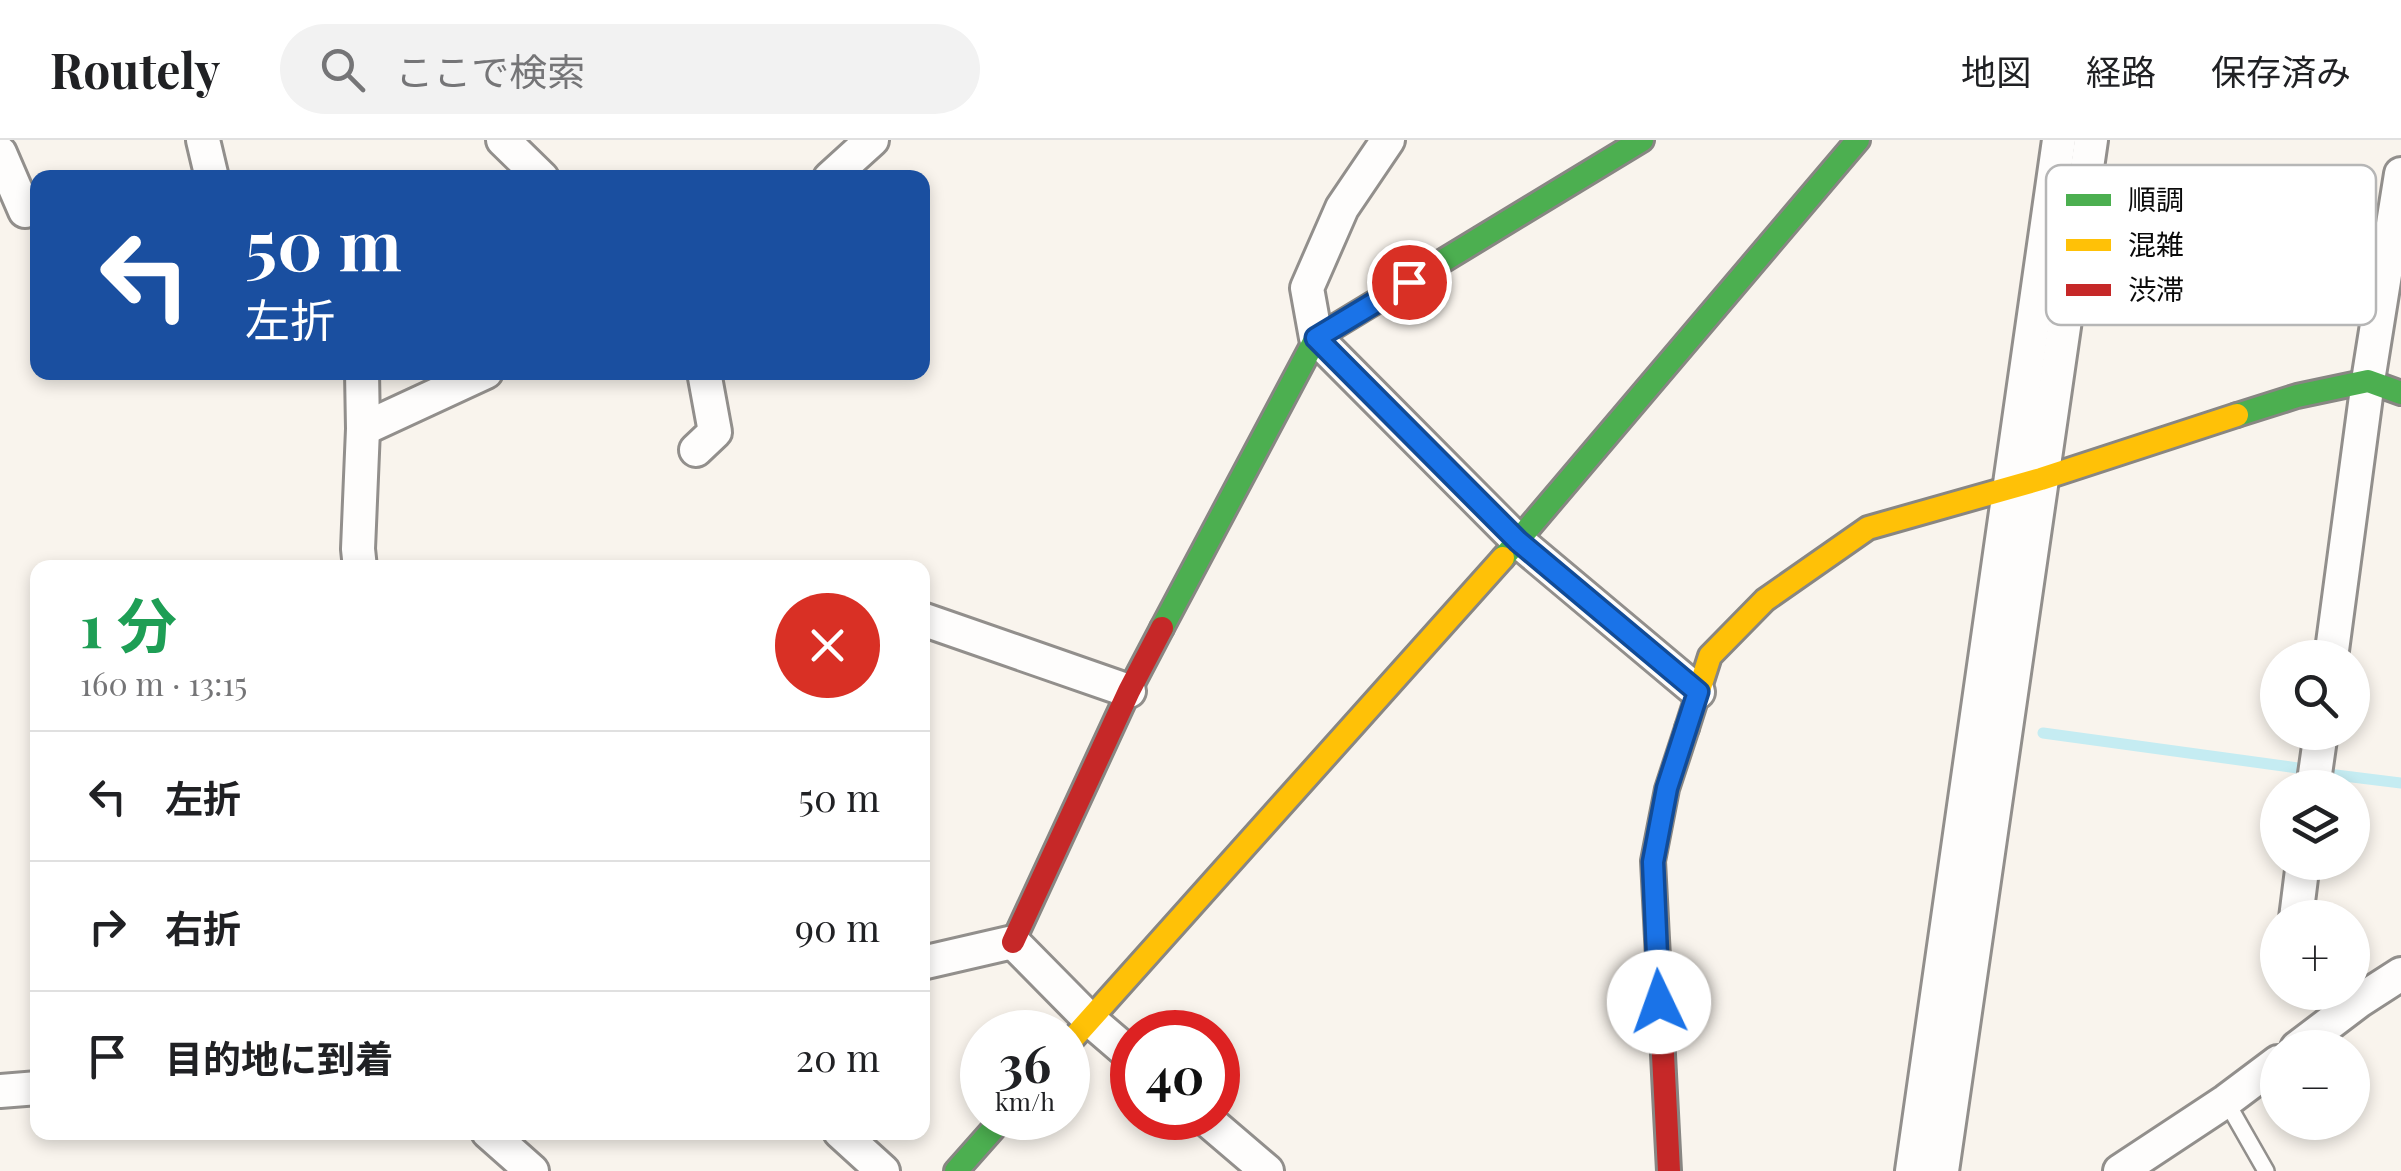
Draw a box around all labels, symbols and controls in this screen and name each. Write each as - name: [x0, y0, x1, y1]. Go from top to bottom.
- search box: [280, 24, 980, 114]
- text: Routely: [50, 37, 220, 101]
- icon: search: [315, 42, 370, 97]
- text: ここで検索: [395, 45, 585, 96]
- text: 地図: [1961, 47, 2031, 94]
- text: 経路: [2086, 47, 2156, 94]
- text: 保存済み: [2211, 47, 2351, 94]
- legend: [2046, 165, 2376, 325]
- text: 順調: [2128, 180, 2184, 217]
- text: 50 m: [245, 195, 402, 289]
- icon: left: [80, 210, 210, 340]
- text: 混雑: [2128, 225, 2184, 262]
- pin: [1367, 240, 1452, 325]
- icon: arrive: [1382, 255, 1437, 310]
- text: 渋滞: [2128, 270, 2184, 307]
- text: 左折: [245, 288, 335, 348]
- text: 1 分: [80, 583, 177, 663]
- button: close: [775, 593, 880, 698]
- map controls: [2260, 640, 2370, 1140]
- button: search: [2260, 640, 2370, 750]
- text: 160 m · 13:15: [80, 661, 247, 704]
- icon: left: [80, 769, 135, 824]
- button: layers: [2260, 770, 2370, 880]
- text: 50 m: [798, 771, 880, 822]
- text: 左折: [165, 772, 241, 823]
- icon: right: [80, 899, 135, 954]
- button: +: [2260, 900, 2370, 1010]
- text: 90 m: [795, 901, 880, 952]
- text: 右折: [165, 902, 241, 953]
- position arrow: [1607, 950, 1711, 1054]
- speed limit sign: 40: [1110, 1010, 1240, 1140]
- icon: arrive: [80, 1029, 135, 1084]
- text: 36: [999, 1029, 1051, 1096]
- button: −: [2260, 1030, 2370, 1140]
- text: 20 m: [796, 1031, 880, 1082]
- text: 目的地に到着: [165, 1032, 393, 1083]
- text: km/h: [995, 1084, 1055, 1117]

